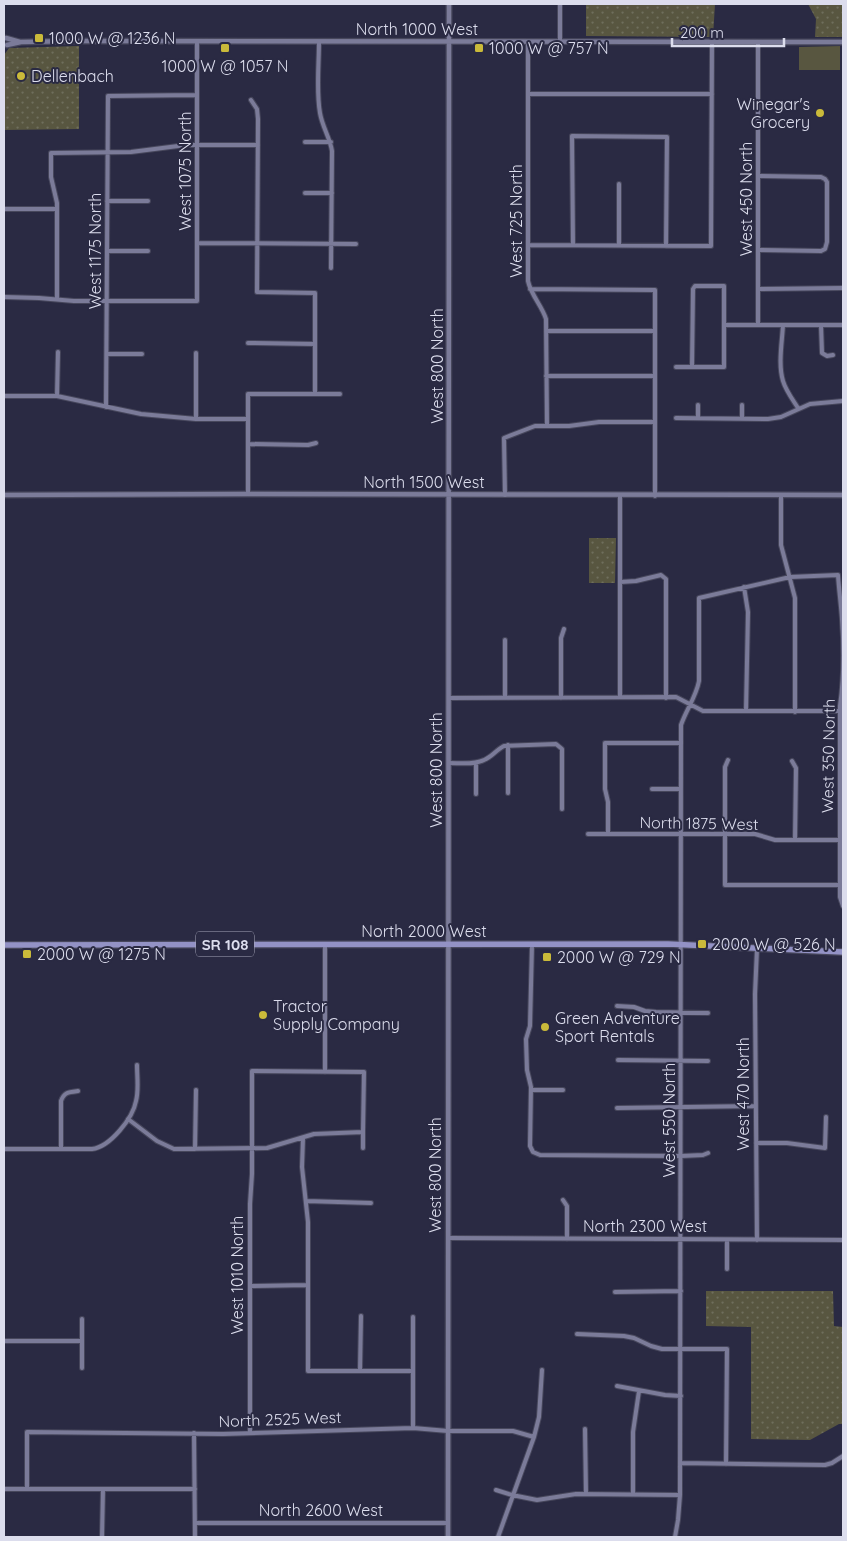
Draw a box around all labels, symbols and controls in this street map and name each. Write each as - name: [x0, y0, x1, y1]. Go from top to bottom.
- scale bar: [672, 15, 784, 47]
- street label: North 1000 West: [356, 19, 478, 39]
- text: 200 m: [680, 23, 724, 42]
- place label: 1000 W @ 1236 N: [49, 28, 175, 48]
- marker: 1000 W @ 1236 N: [33, 32, 45, 44]
- place label: 1000 W @ 757 N: [489, 38, 609, 58]
- marker: 1000 W @ 1057 N: [219, 42, 231, 54]
- marker: 1000 W @ 757 N: [473, 42, 485, 54]
- place label: 1000 W @ 1057 N: [162, 56, 288, 76]
- place label: Dellenbach: [31, 66, 114, 86]
- marker: Dellenbach: [15, 70, 27, 82]
- place label: Winegar's Grocery: [737, 94, 810, 132]
- marker: Winegar's Grocery: [814, 107, 826, 119]
- street label: West 1075 North: [175, 111, 195, 231]
- street label: West 450 North: [736, 142, 756, 256]
- street label: West 725 North: [506, 164, 526, 278]
- street label: West 1175 North: [85, 193, 105, 309]
- street label: West 800 North: [427, 308, 447, 424]
- street label: North 1500 West: [363, 472, 485, 492]
- street label: West 350 North: [817, 699, 839, 813]
- street label: West 800 North: [426, 712, 446, 828]
- street label: North 1875 West: [639, 812, 759, 834]
- street label: North 2000 West: [361, 921, 487, 941]
- road number: SR 108: [196, 932, 254, 956]
- place label: 2000 W @ 526 N: [712, 934, 836, 954]
- marker: 2000 W @ 526 N: [696, 938, 708, 950]
- place label: 2000 W @ 1275 N: [37, 944, 166, 964]
- place label: 2000 W @ 729 N: [557, 947, 681, 967]
- marker: 2000 W @ 1275 N: [21, 948, 33, 960]
- marker: 2000 W @ 729 N: [541, 951, 553, 963]
- place label: Tractor Supply Company: [273, 996, 400, 1034]
- place label: Green Adventure Sport Rentals: [555, 1008, 680, 1046]
- marker: Tractor Supply Company: [257, 1009, 269, 1021]
- marker: Green Adventure Sport Rentals: [539, 1021, 551, 1033]
- street label: West 470 North: [733, 1037, 753, 1151]
- street label: West 550 North: [659, 1063, 679, 1177]
- street label: West 800 North: [425, 1117, 445, 1233]
- street label: West 1010 North: [227, 1216, 247, 1334]
- street label: North 2300 West: [583, 1216, 707, 1236]
- street label: North 2525 West: [218, 1407, 342, 1431]
- street label: North 2600 West: [259, 1500, 383, 1520]

